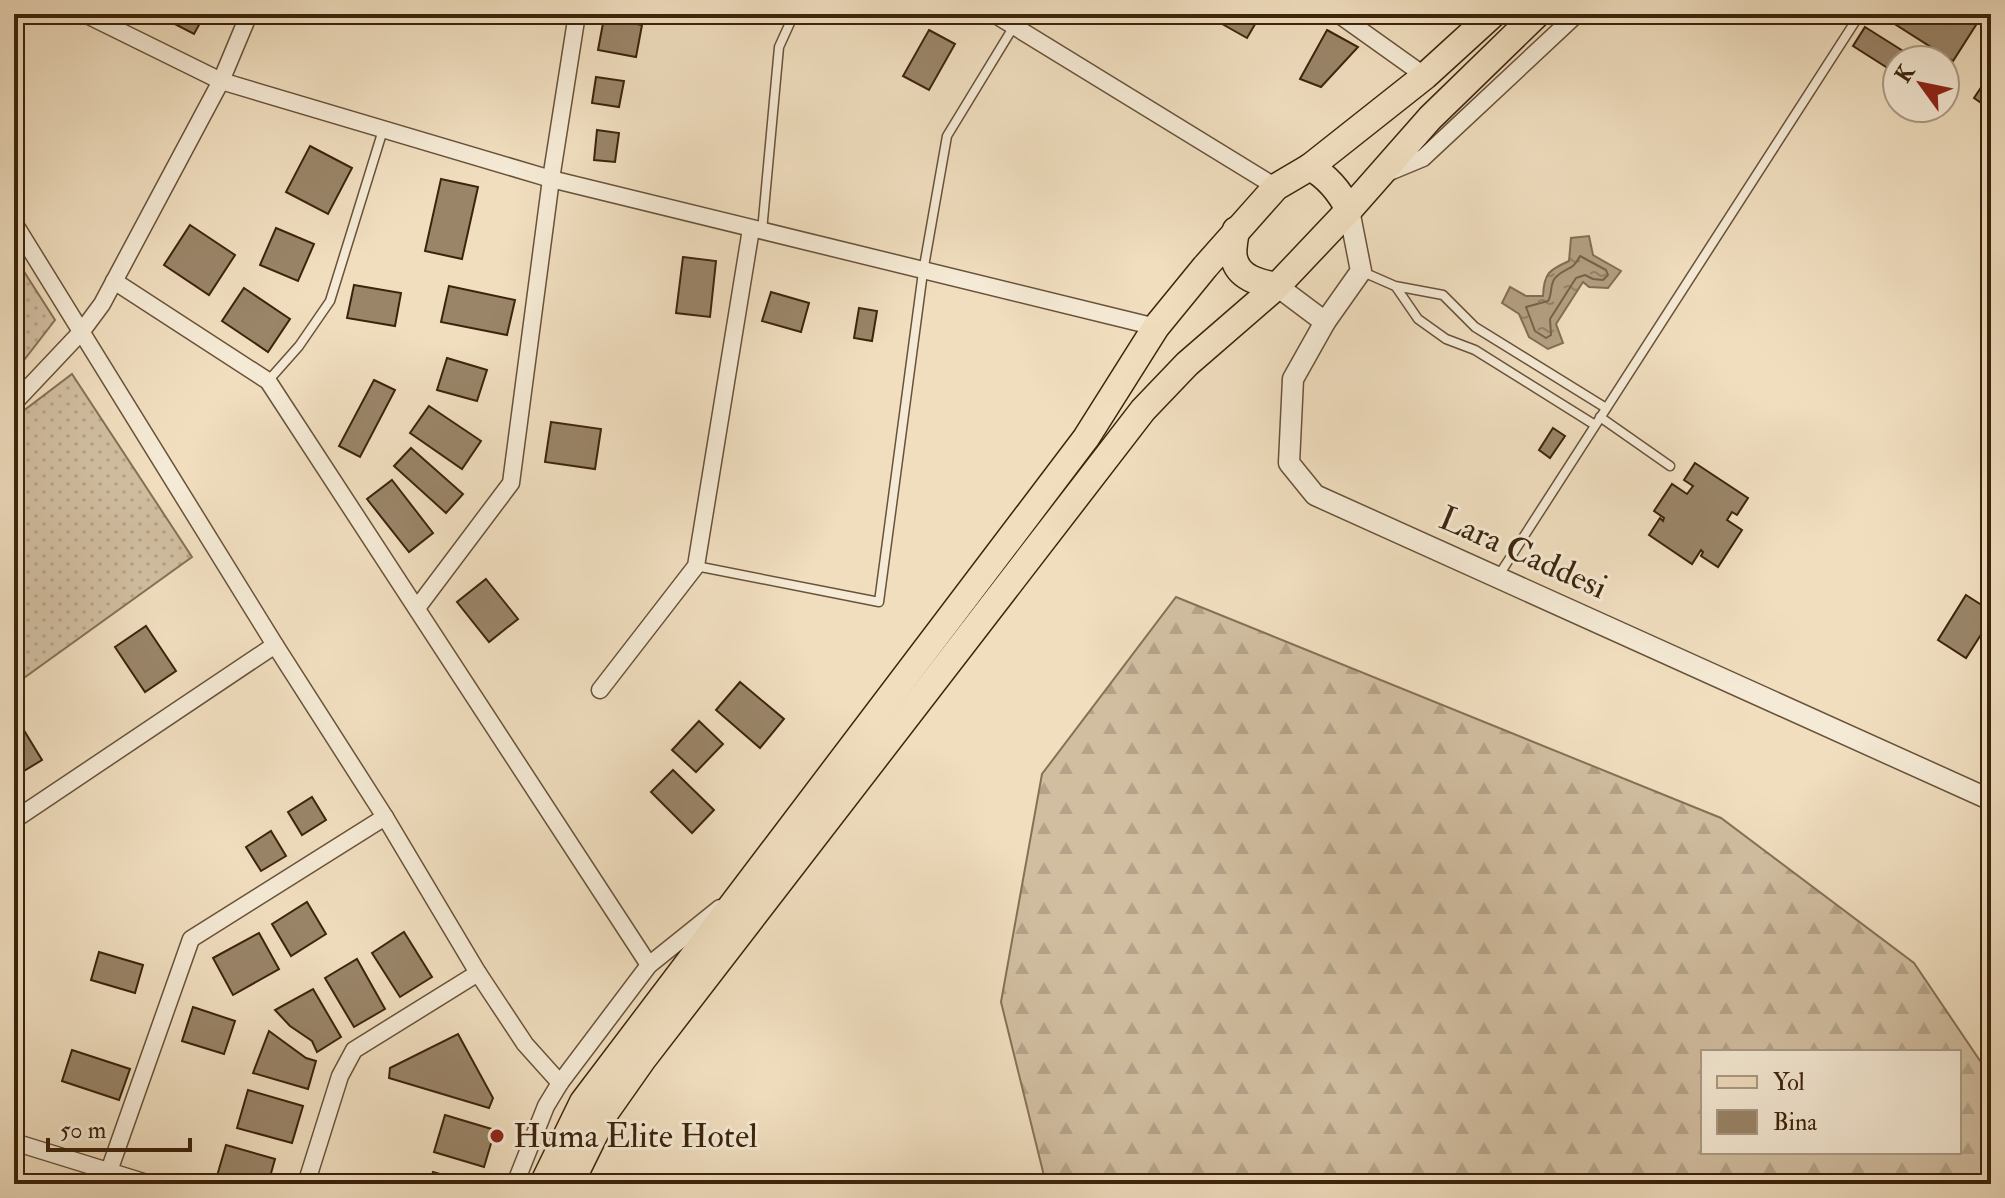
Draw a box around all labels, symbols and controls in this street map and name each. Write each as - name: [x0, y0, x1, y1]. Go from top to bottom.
- north arrow: [1881, 44, 1961, 124]
- text: K: [1889, 59, 1921, 88]
- street label: Lara Caddesi: [1432, 497, 1614, 609]
- legend: [1701, 1050, 1961, 1154]
- text: Yol: [1773, 1067, 1805, 1098]
- scale bar: [48, 1102, 190, 1152]
- text: Bina: [1773, 1107, 1818, 1138]
- text: 50 m: [60, 1115, 107, 1146]
- place label: Huma Elite Hotel: [513, 1115, 758, 1158]
- marker: Huma Elite Hotel: [488, 1127, 506, 1145]

